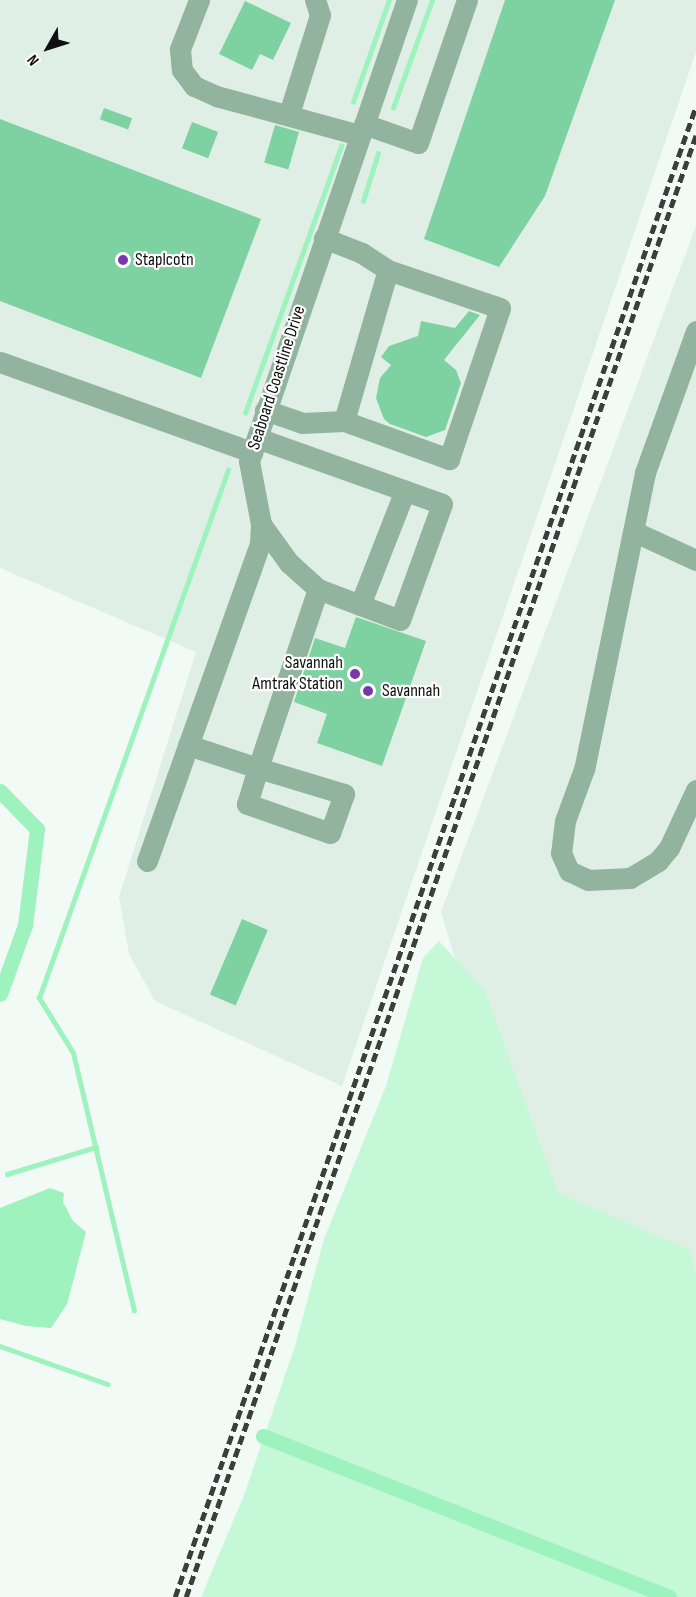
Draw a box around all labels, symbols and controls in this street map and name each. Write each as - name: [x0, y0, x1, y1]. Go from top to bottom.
- north arrow: [18, 18, 78, 78]
- text: N: [24, 50, 44, 69]
- place label: Staplcotn: [135, 249, 194, 271]
- marker: Staplcotn: [116, 253, 130, 267]
- street label: Seaboard Coastline Drive: [244, 303, 310, 453]
- place label: Savannah Amtrak Station: [252, 653, 343, 696]
- marker: Savannah Amtrak Station: [348, 667, 362, 681]
- place label: Savannah: [382, 680, 440, 702]
- marker: Savannah: [359, 682, 377, 700]

